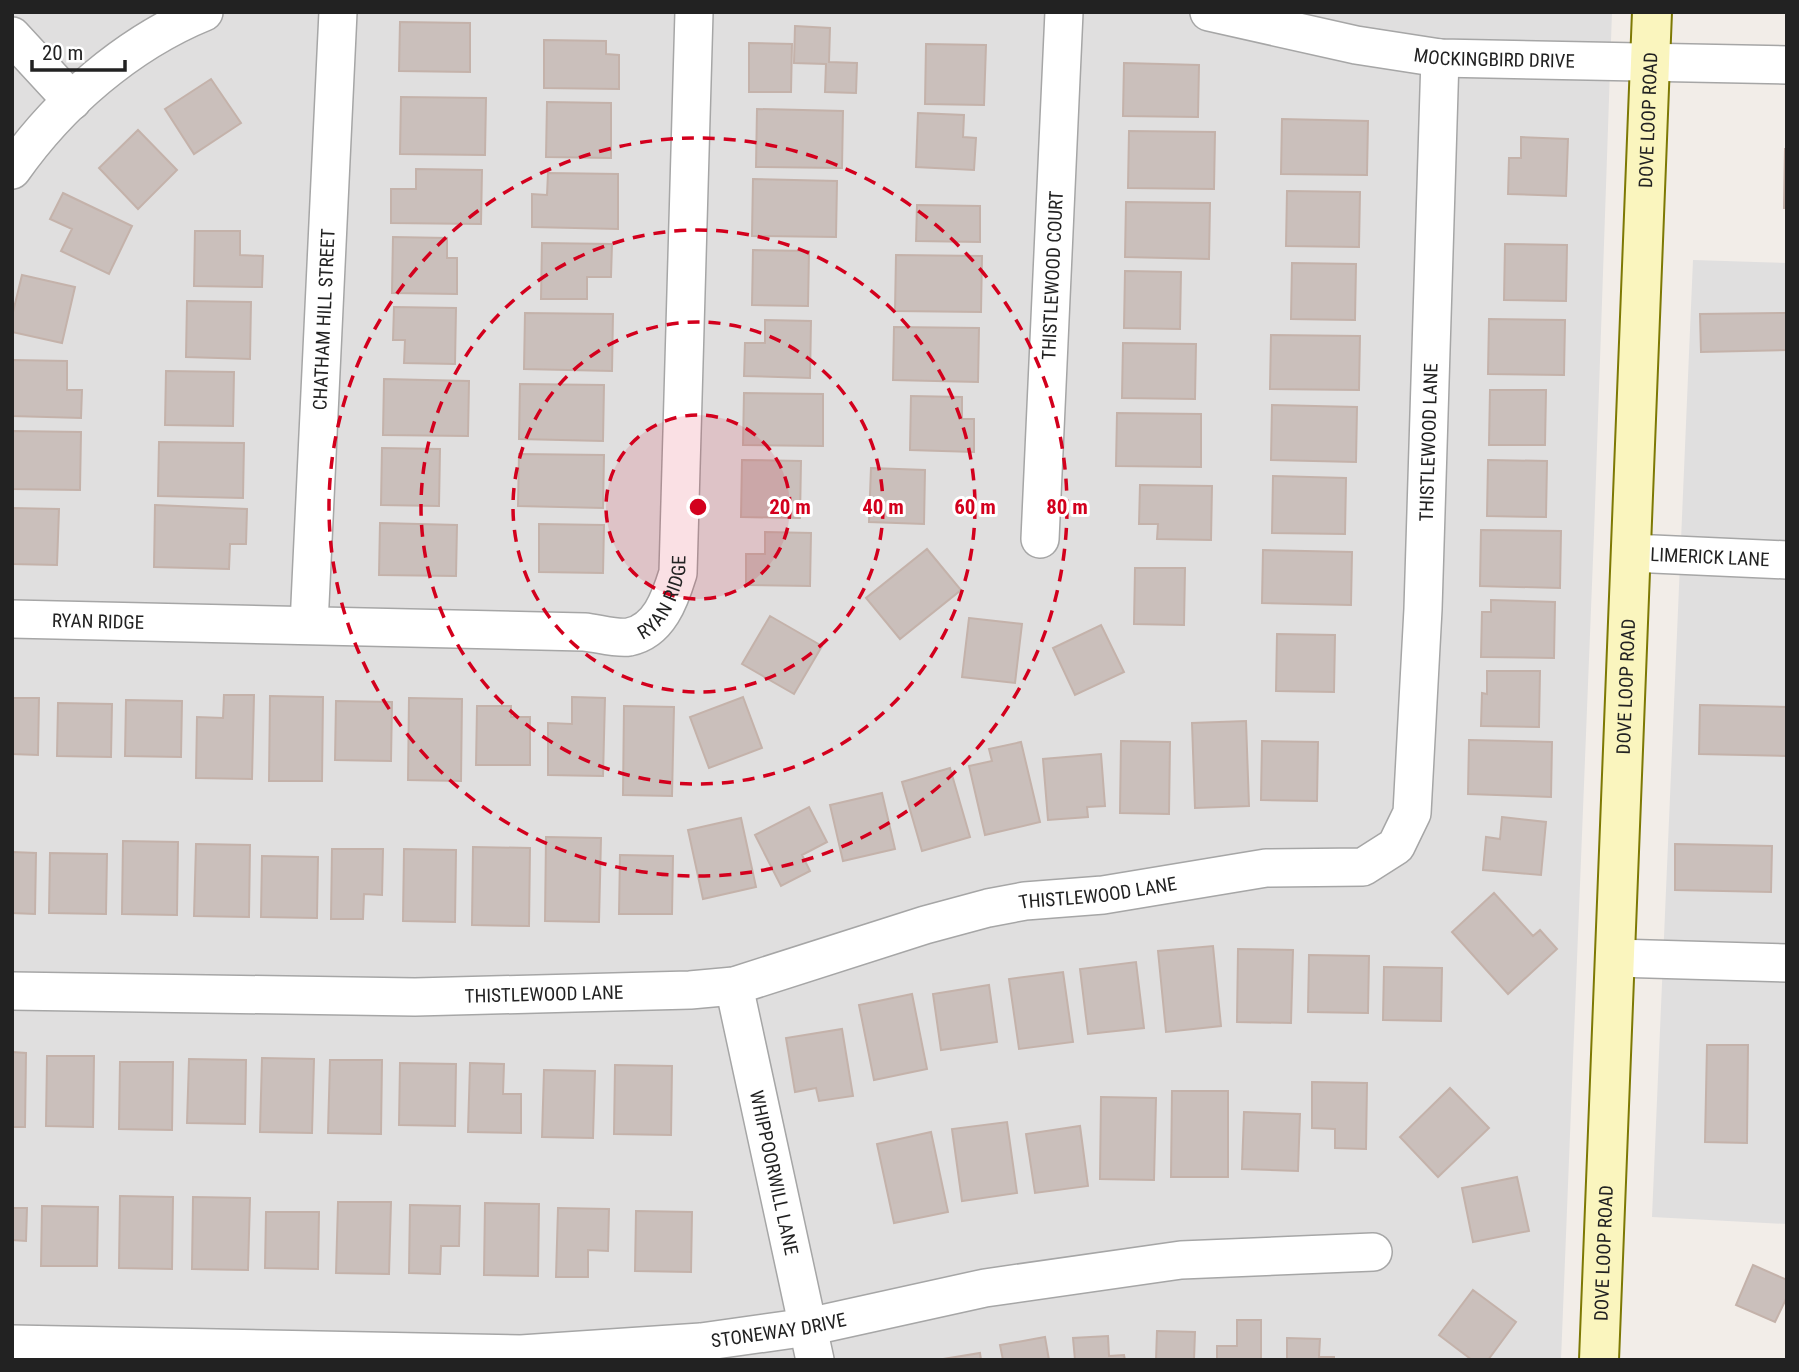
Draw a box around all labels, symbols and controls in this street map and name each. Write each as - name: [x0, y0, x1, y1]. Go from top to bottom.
- scale bar: [32, 28, 124, 72]
- text: 20 m: [42, 41, 83, 65]
- street label: MOCKINGBIRD DRIVE: [1412, 43, 1575, 72]
- street label: DOVE LOOP ROAD: [1634, 52, 1662, 188]
- street label: THISTLEWOOD COURT: [1037, 190, 1067, 360]
- street label: CHATHAM HILL STREET: [308, 228, 339, 411]
- street label: THISTLEWOOD LANE: [1414, 363, 1442, 522]
- centre of rings: [686, 495, 710, 519]
- text: 20 m: [769, 495, 811, 519]
- text: 40 m: [862, 495, 904, 519]
- text: 60 m: [954, 495, 996, 519]
- text: 80 m: [1046, 495, 1088, 519]
- street label: LIMERICK LANE: [1650, 542, 1770, 571]
- street label: RYAN RIDGE: [633, 555, 690, 644]
- street label: RYAN RIDGE: [52, 608, 144, 633]
- street label: DOVE LOOP ROAD: [1611, 618, 1640, 755]
- street label: THISTLEWOOD LANE: [1017, 872, 1178, 913]
- street label: THISTLEWOOD LANE: [464, 980, 624, 1007]
- street label: WHIPPOORWILL LANE: [745, 1088, 803, 1257]
- street label: DOVE LOOP ROAD: [1589, 1185, 1617, 1321]
- street label: STONEWAY DRIVE: [710, 1307, 848, 1352]

